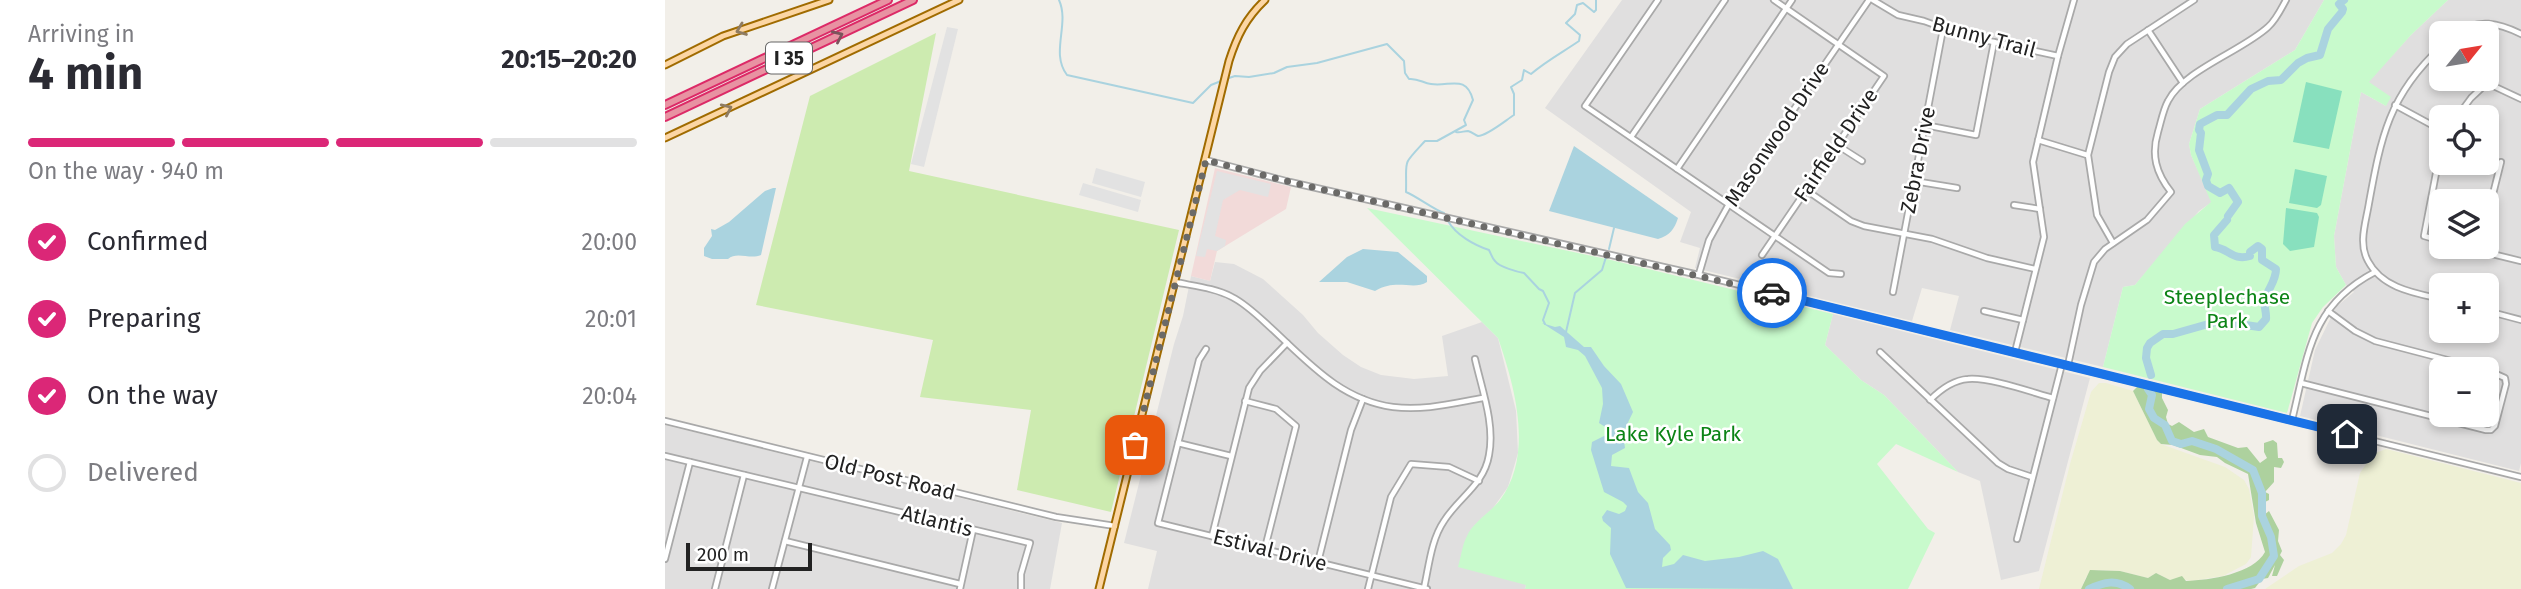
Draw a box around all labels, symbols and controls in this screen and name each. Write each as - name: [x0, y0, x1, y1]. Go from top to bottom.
- street label: Bunny Trail: [1929, 11, 2039, 63]
- text: Arriving in: [28, 20, 135, 48]
- one-way arrow: [736, 21, 748, 35]
- north arrow: [2429, 21, 2499, 91]
- map controls: [2429, 21, 2499, 427]
- one-way arrow: [831, 30, 843, 44]
- road number: I 35: [766, 43, 812, 74]
- text: 20:15–20:20: [501, 44, 637, 75]
- text: 4 min: [28, 46, 143, 101]
- street label: Masonwood Drive: [1719, 57, 1835, 211]
- street label: Fairfield Drive: [1788, 83, 1884, 207]
- one-way arrow: [720, 104, 732, 118]
- street label: Zebra Drive: [1895, 104, 1941, 216]
- button: locate: [2429, 105, 2499, 175]
- text: On the way · 940 m: [28, 157, 224, 185]
- button: layers: [2429, 189, 2499, 259]
- icon: check: [28, 223, 66, 261]
- text: Confirmed: [87, 226, 208, 257]
- text: 20:00: [582, 228, 637, 256]
- courier: [1737, 258, 1807, 328]
- button: +: [2429, 273, 2499, 343]
- icon: car: [1753, 274, 1791, 312]
- park label: Steeplechase Park: [2164, 284, 2290, 334]
- icon: check: [28, 300, 66, 338]
- text: Preparing: [87, 303, 200, 334]
- text: 20:01: [585, 305, 637, 333]
- button: −: [2429, 357, 2499, 427]
- icon: check: [28, 377, 66, 415]
- text: On the way: [87, 380, 218, 411]
- text: 20:04: [582, 382, 637, 410]
- pin: [2317, 404, 2377, 464]
- pin: [1105, 415, 1165, 475]
- icon: home: [2328, 415, 2366, 453]
- park label: Lake Kyle Park: [1605, 421, 1741, 447]
- icon: bag: [1116, 426, 1154, 464]
- street label: Old Post Road: [822, 448, 958, 506]
- text: Delivered: [87, 457, 199, 488]
- street label: Atlantis: [899, 500, 975, 542]
- street label: Estival Drive: [1210, 523, 1330, 577]
- scale bar: [686, 540, 812, 572]
- text: 200 m: [697, 543, 749, 566]

